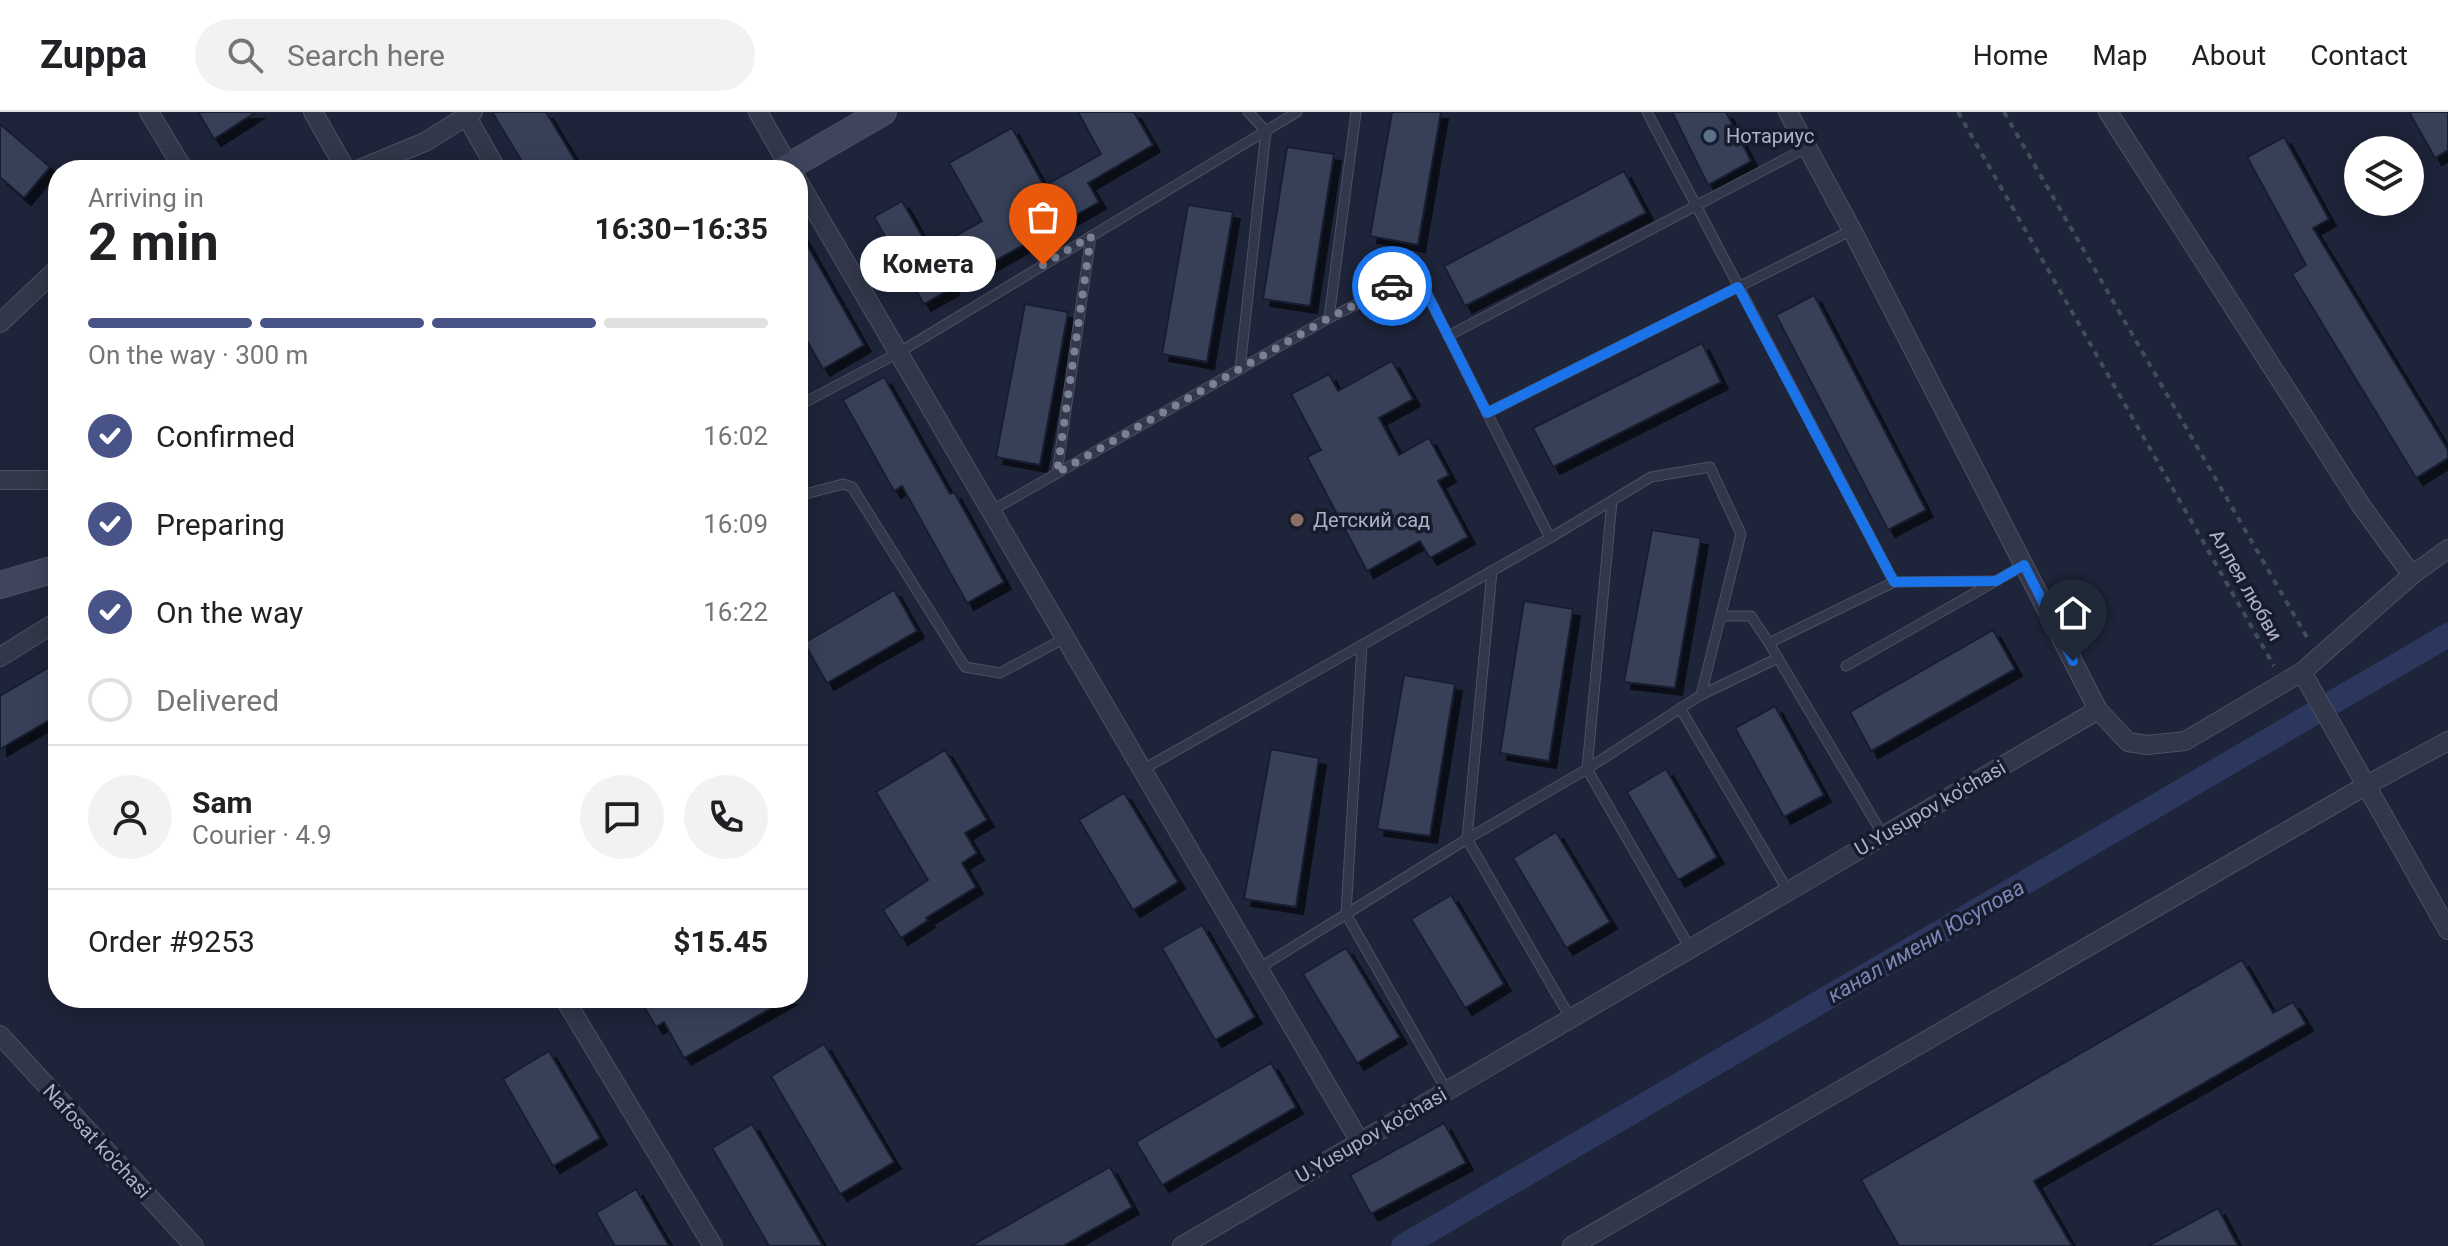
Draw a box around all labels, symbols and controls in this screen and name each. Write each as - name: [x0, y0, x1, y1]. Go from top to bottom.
- search box: [195, 19, 755, 91]
- text: Zuppa: [40, 33, 147, 77]
- icon: search: [223, 33, 267, 77]
- text: Search here: [287, 38, 445, 73]
- text: Home: [1973, 39, 2048, 72]
- text: Map: [2092, 39, 2148, 72]
- text: About: [2192, 39, 2266, 72]
- text: Contact: [2310, 39, 2408, 72]
- place label: Нотариус: [1726, 124, 1814, 148]
- marker: Нотариус: [1701, 127, 1719, 145]
- map controls: [2344, 136, 2424, 216]
- button: layers: [2344, 136, 2424, 216]
- text: Arriving in: [88, 183, 204, 213]
- pin: [1009, 183, 1077, 265]
- icon: bag: [1021, 195, 1065, 239]
- text: 16:30–16:35: [594, 211, 768, 246]
- text: 2 min: [88, 212, 219, 273]
- callout: Комета: [859, 237, 995, 293]
- courier: [1352, 246, 1432, 326]
- text: Комета: [882, 249, 974, 279]
- icon: car: [1370, 264, 1414, 308]
- text: On the way · 300 m: [88, 340, 308, 370]
- icon: check: [88, 414, 132, 458]
- text: Confirmed: [156, 419, 295, 454]
- text: 16:02: [703, 421, 768, 451]
- icon: check: [88, 502, 132, 546]
- text: Preparing: [156, 507, 285, 542]
- place label: Детский сад: [1313, 508, 1430, 532]
- text: 16:09: [703, 509, 768, 539]
- marker: Детский сад: [1288, 511, 1306, 529]
- street label: Аллея любви: [2204, 525, 2288, 645]
- pin: [2039, 579, 2107, 661]
- icon: check: [88, 590, 132, 634]
- icon: home: [2051, 591, 2095, 635]
- text: On the way: [156, 595, 303, 630]
- text: 16:22: [703, 597, 768, 627]
- text: Delivered: [156, 683, 279, 718]
- street label: U.Yusupov ko'chasi: [1850, 755, 2010, 861]
- button: person: [88, 775, 172, 859]
- button: chat: [580, 775, 664, 859]
- button: phone: [684, 775, 768, 859]
- text: Sam: [192, 785, 253, 820]
- text: Courier · 4.9: [192, 820, 332, 850]
- water label: канал имени Юсупова: [1823, 874, 2029, 1008]
- text: Order #9253: [88, 924, 255, 959]
- text: $15.45: [673, 924, 768, 959]
- street label: Nafosat ko'chasi: [38, 1079, 156, 1203]
- street label: U.Yusupov ko'chasi: [1291, 1082, 1451, 1188]

